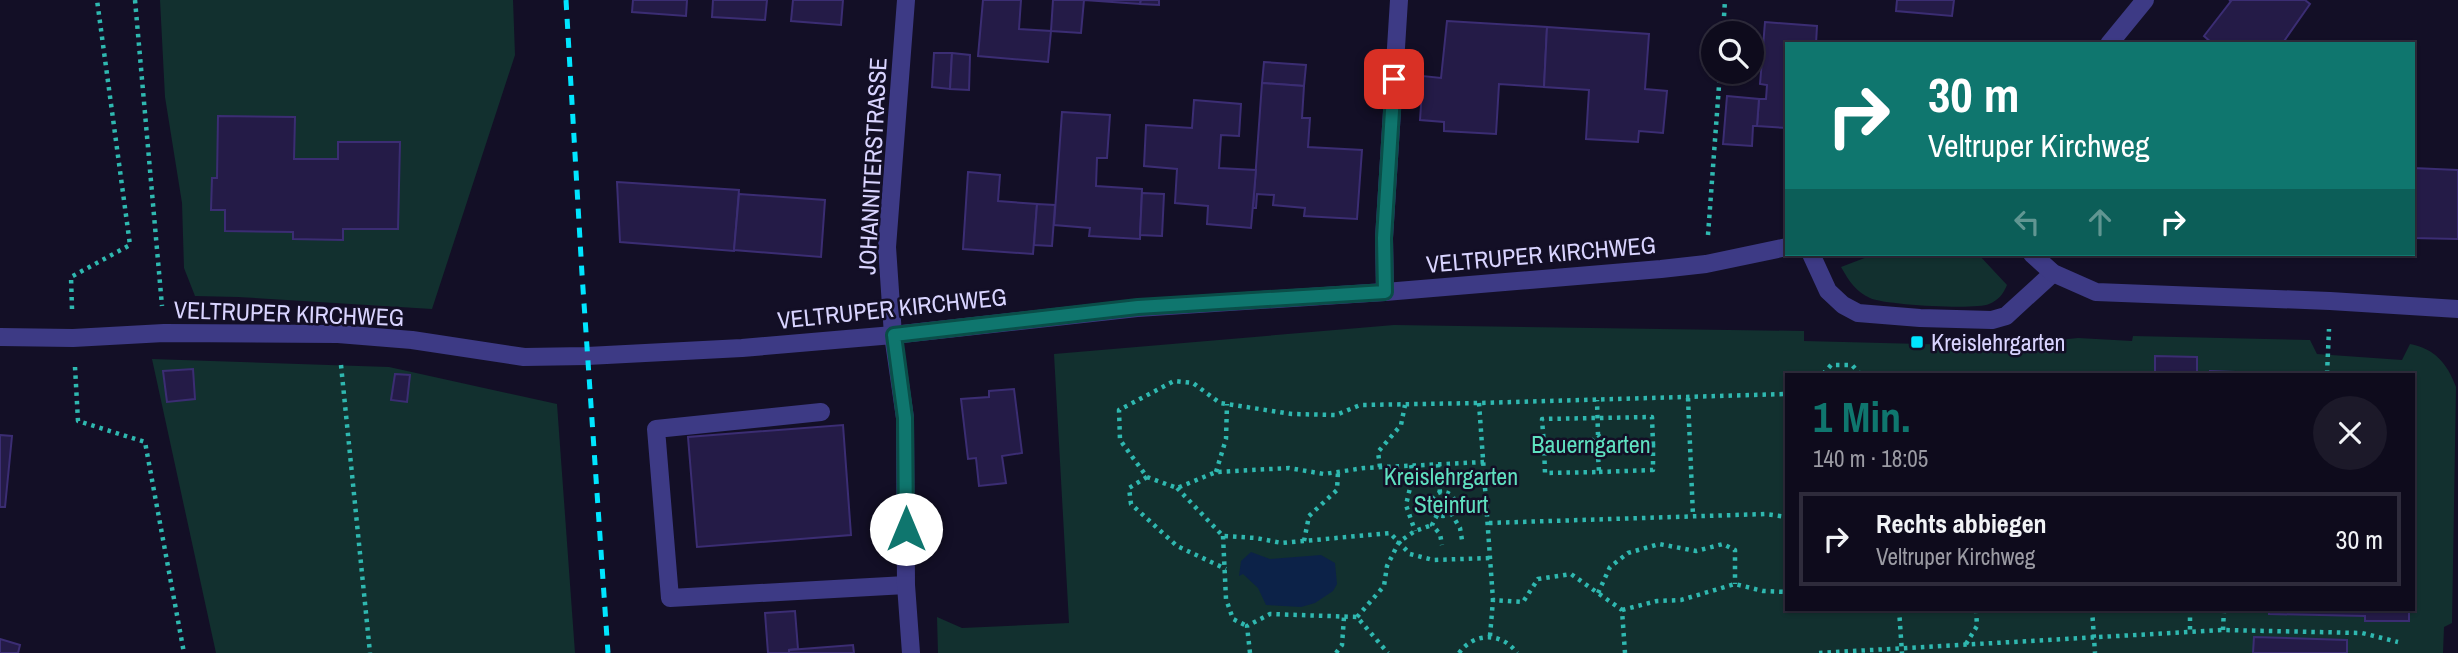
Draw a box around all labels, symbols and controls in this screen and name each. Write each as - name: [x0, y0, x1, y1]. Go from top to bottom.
- map controls: [1701, 21, 1764, 84]
- button: search: [1701, 21, 1764, 84]
- pin: [1364, 49, 1424, 109]
- street label: JOHANNITERSTRASSE: [850, 57, 894, 275]
- icon: arrive: [1375, 60, 1413, 98]
- text: 30 m: [1928, 61, 2020, 127]
- icon: right: [1813, 70, 1904, 161]
- text: Veltruper Kirchweg: [1928, 124, 2150, 167]
- icon: left: [2008, 203, 2046, 241]
- icon: ahead: [2081, 203, 2119, 241]
- icon: right: [2154, 203, 2192, 241]
- street label: VELTRUPER KIRCHWEG: [1425, 228, 1657, 280]
- street label: VELTRUPER KIRCHWEG: [776, 280, 1008, 336]
- street label: VELTRUPER KIRCHWEG: [173, 293, 405, 333]
- place label: Kreislehrgarten: [1931, 326, 2066, 358]
- marker: Kreislehrgarten: [1909, 334, 1925, 350]
- text: 1 Min.: [1813, 389, 1911, 445]
- button: close: [2313, 396, 2387, 470]
- park label: Bauerngarten: [1531, 428, 1651, 460]
- text: 140 m · 18:05: [1813, 443, 1928, 474]
- park label: Kreislehrgarten Steinfurt: [1384, 460, 1518, 520]
- position arrow: [869, 492, 943, 566]
- text: Rechts abbiegen: [1876, 506, 2047, 541]
- icon: right: [1817, 520, 1855, 558]
- text: 30 m: [2336, 522, 2383, 557]
- text: Veltruper Kirchweg: [1876, 541, 2035, 572]

